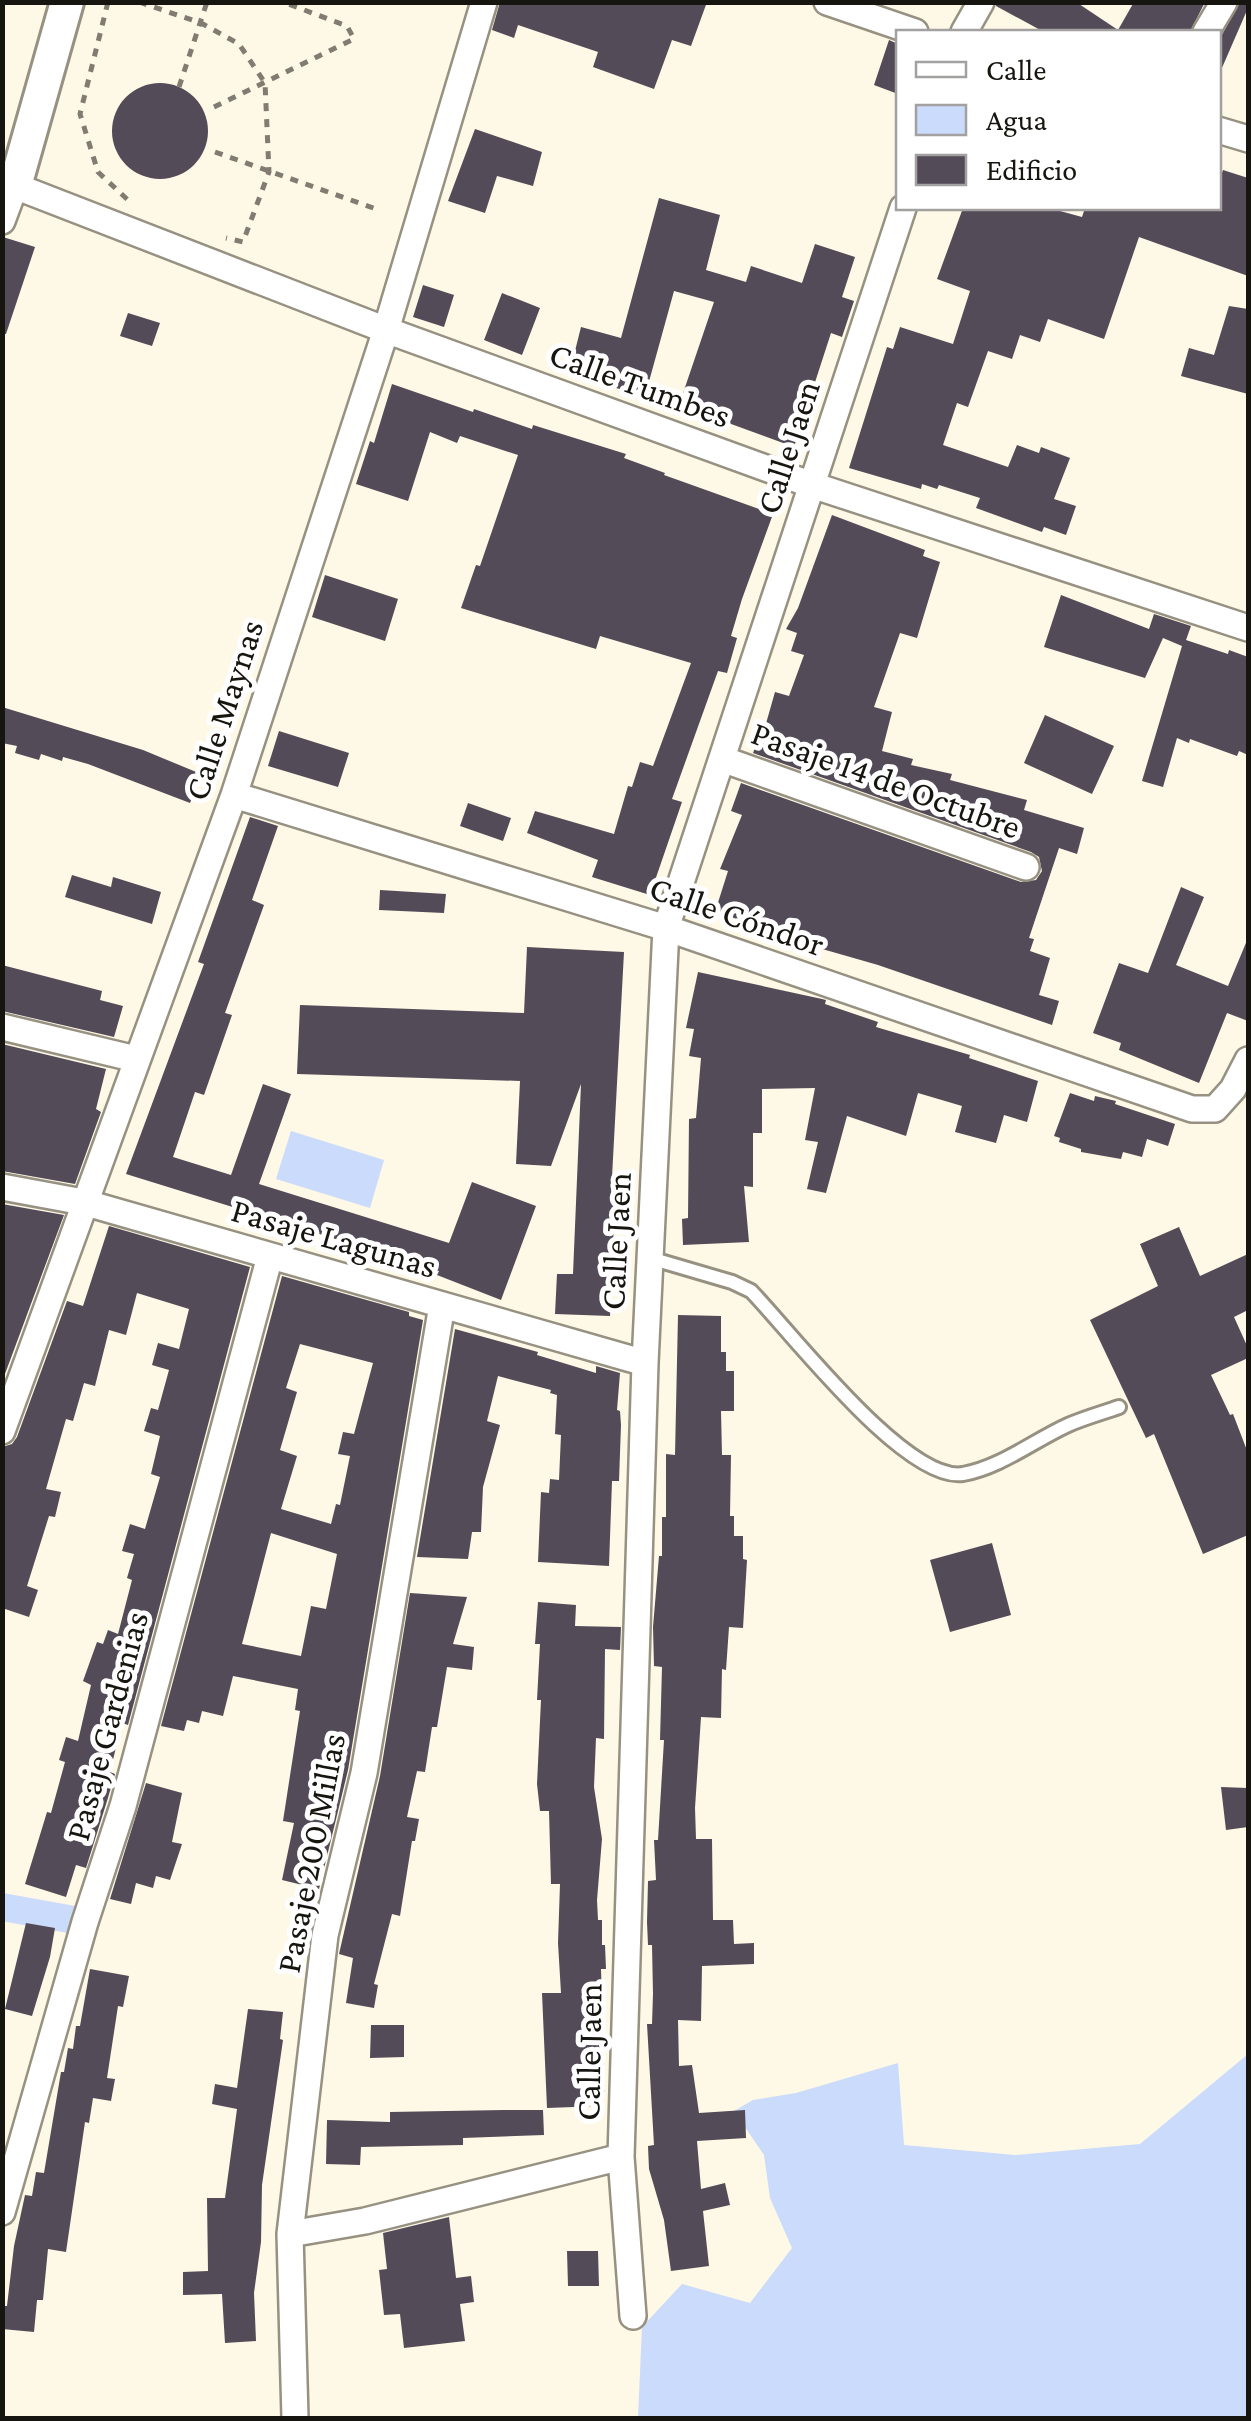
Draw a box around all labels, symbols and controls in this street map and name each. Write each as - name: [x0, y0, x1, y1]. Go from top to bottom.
- legend: [896, 30, 1221, 210]
- text: Calle: [986, 53, 1046, 86]
- text: Agua: [986, 103, 1047, 137]
- text: Edificio: [986, 153, 1077, 186]
- street label: Calle Tumbes: [544, 334, 736, 436]
- street label: Calle Jaen: [748, 375, 828, 519]
- street label: Calle Maynas: [177, 615, 271, 805]
- street label: Pasaje 14 de Octubre: [746, 713, 1026, 847]
- street label: Calle Cóndor: [645, 868, 829, 964]
- street label: Calle Jaen: [593, 1171, 639, 1311]
- street label: Pasaje Lagunas: [227, 1190, 441, 1286]
- street label: Pasaje Gardenias: [58, 1607, 156, 1845]
- street label: Pasaje 200 Millas: [269, 1730, 353, 1976]
- street label: Calle Jaen: [568, 1983, 610, 2121]

